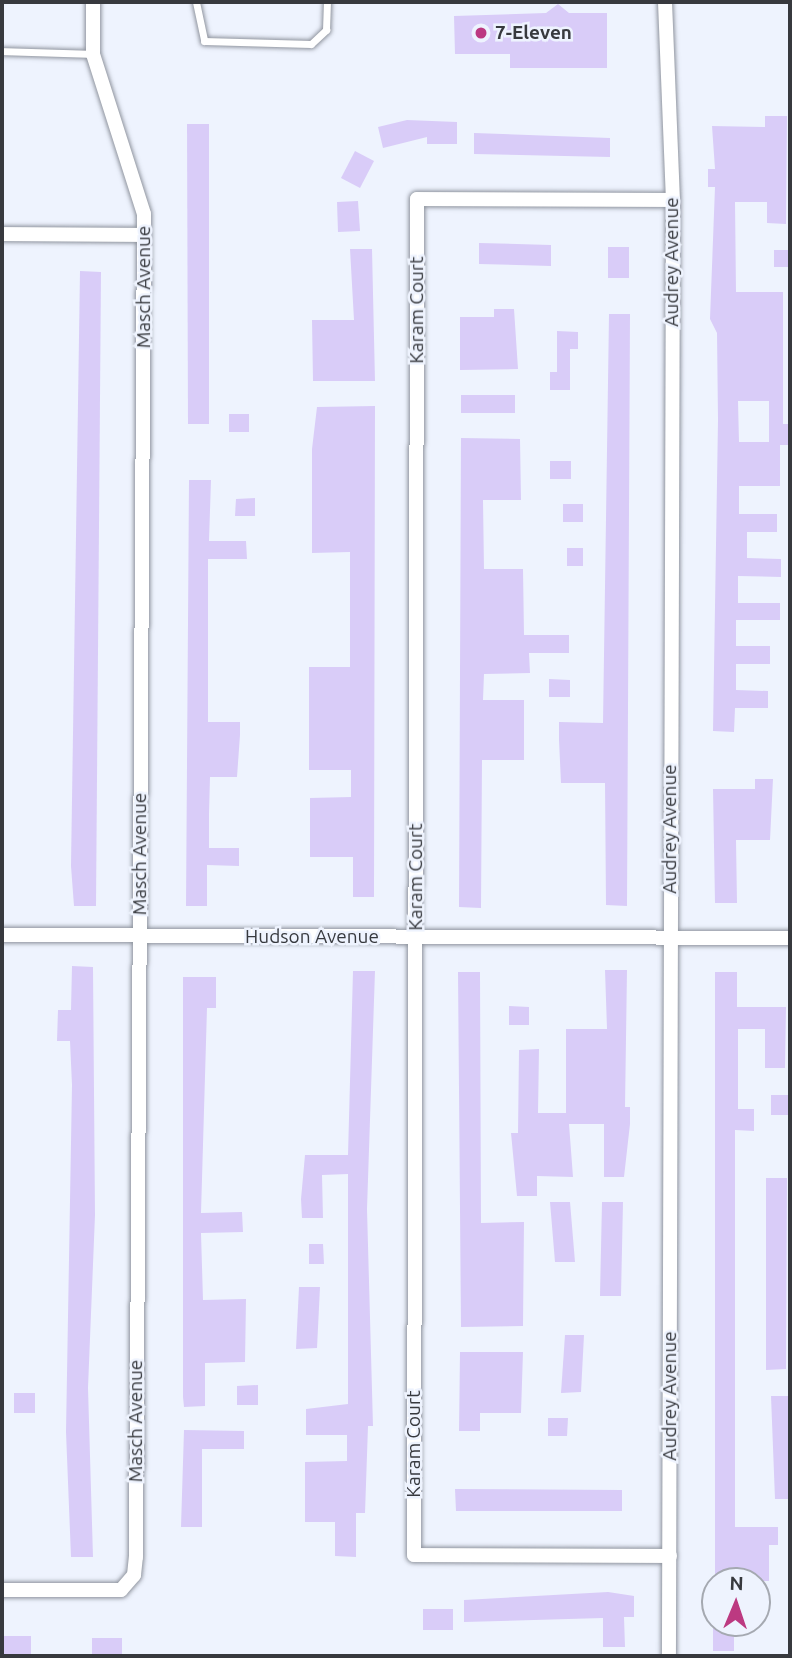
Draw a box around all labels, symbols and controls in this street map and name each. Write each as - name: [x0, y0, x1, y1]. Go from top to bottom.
- place label: 7-Eleven: [495, 22, 572, 44]
- marker: 7-Eleven: [473, 25, 489, 41]
- street label: Audrey Avenue: [661, 197, 683, 327]
- street label: Masch Avenue: [133, 226, 155, 348]
- street label: Karam Court: [406, 256, 428, 364]
- street label: Audrey Avenue: [659, 764, 681, 894]
- street label: Masch Avenue: [129, 793, 151, 915]
- street label: Karam Court: [405, 823, 427, 931]
- street label: Hudson Avenue: [245, 926, 379, 948]
- street label: Audrey Avenue: [659, 1331, 681, 1461]
- street label: Masch Avenue: [125, 1360, 147, 1482]
- street label: Karam Court: [403, 1390, 425, 1498]
- north arrow: [701, 1567, 771, 1637]
- text: N: [729, 1572, 744, 1594]

